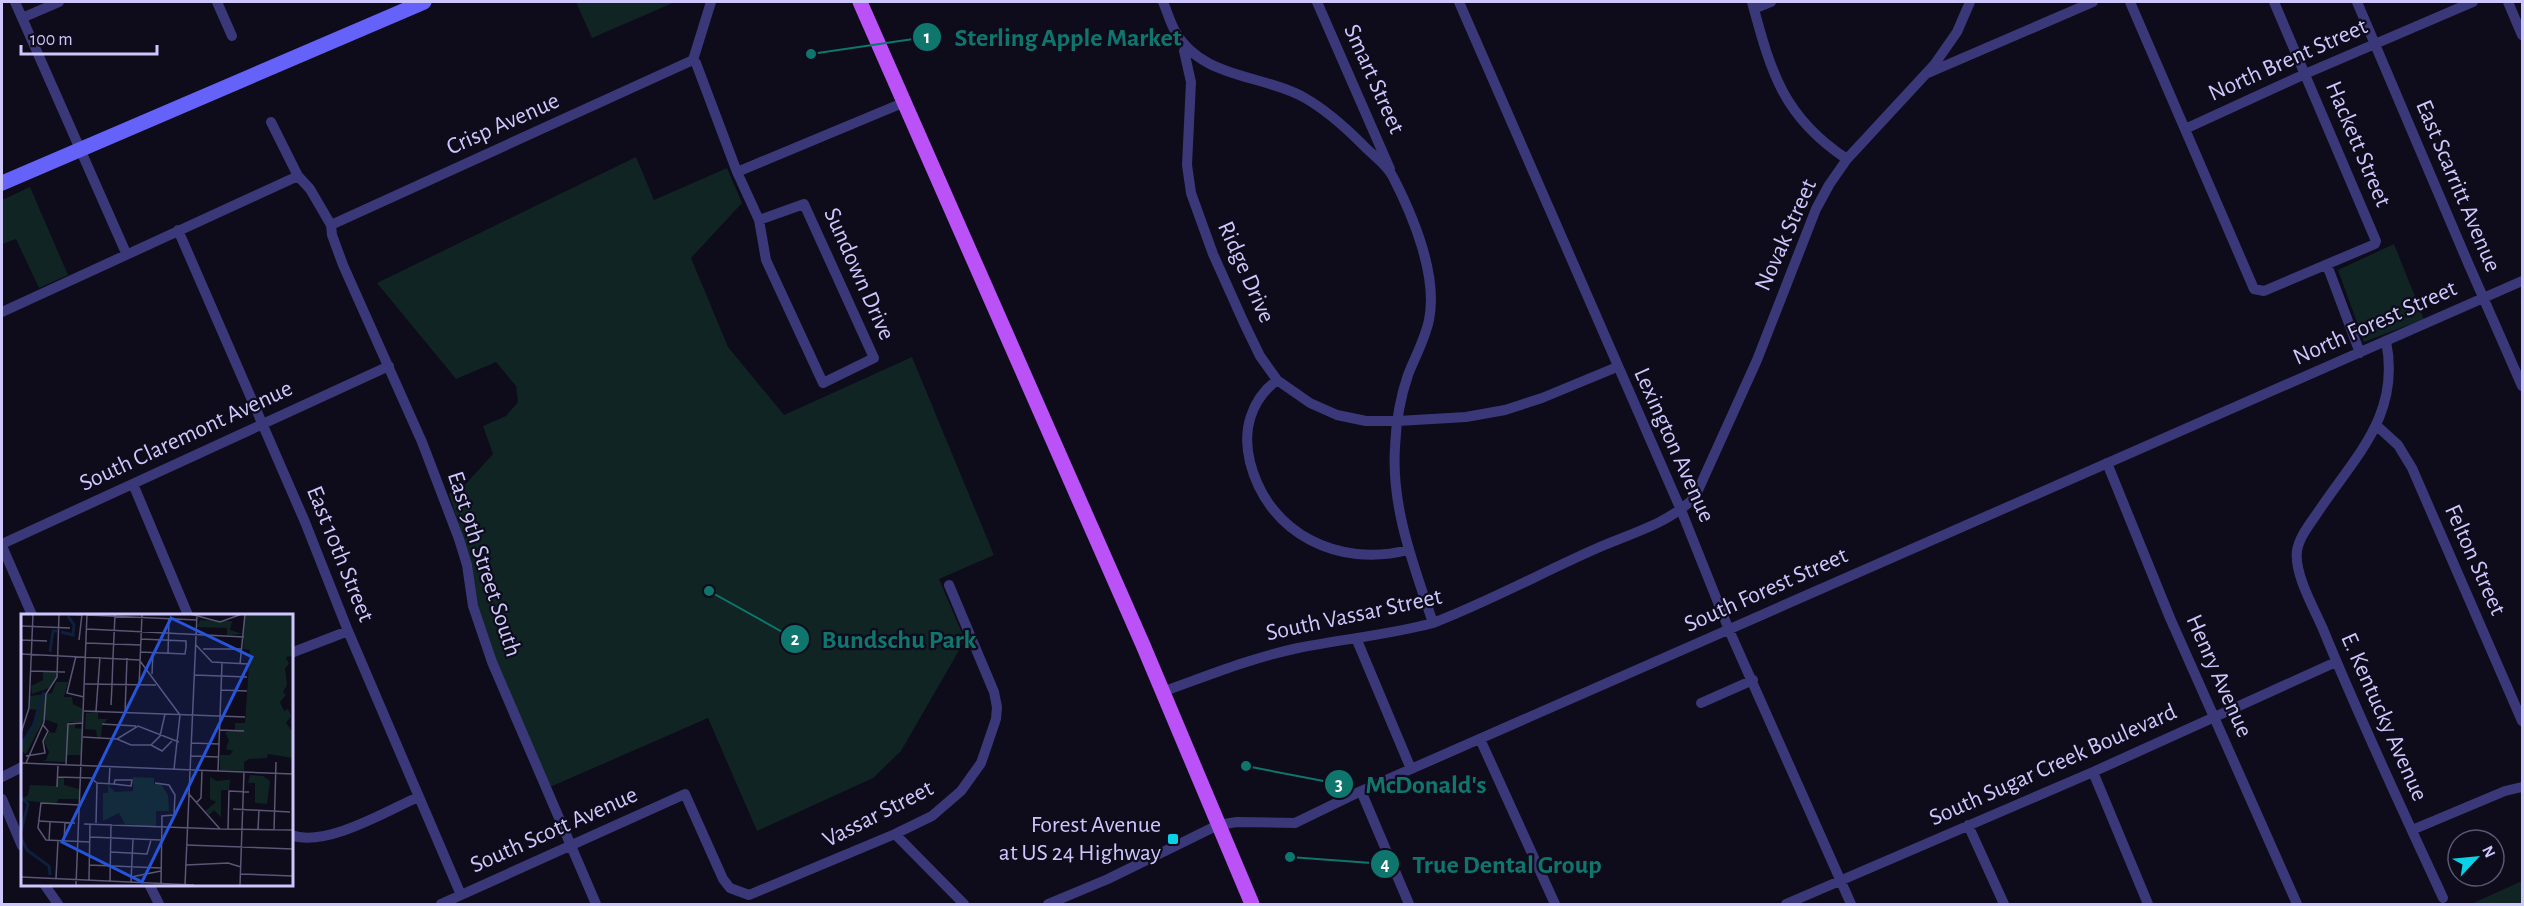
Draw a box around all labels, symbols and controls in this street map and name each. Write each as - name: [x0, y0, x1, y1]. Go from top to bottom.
- street label: North Brent Street: [2205, 14, 2371, 106]
- callout: Sterling Apple Market: [912, 15, 1193, 59]
- scale bar: [21, 18, 158, 56]
- street label: Smart Street: [1339, 21, 1409, 138]
- text: Sterling Apple Market: [954, 25, 1182, 51]
- text: 1: [924, 29, 930, 47]
- text: 100 m: [30, 31, 73, 49]
- street label: Hackett Street: [2321, 78, 2395, 211]
- street label: Crisp Avenue: [443, 89, 563, 159]
- street label: East Scarritt Avenue: [2411, 97, 2505, 275]
- street label: Novak Street: [1751, 175, 1821, 295]
- street label: Sundown Drive: [819, 204, 899, 344]
- street label: Ridge Drive: [1213, 218, 1279, 326]
- street label: North Forest Street: [2290, 276, 2461, 370]
- street label: Lexington Avenue: [1629, 364, 1719, 526]
- street label: South Claremont Avenue: [76, 376, 296, 496]
- street label: East 9th Street South: [443, 468, 525, 660]
- street label: East 10th Street: [302, 483, 378, 626]
- street label: Felton Street: [2440, 501, 2510, 619]
- street label: South Forest Street: [1681, 543, 1852, 637]
- street label: South Vassar Street: [1264, 585, 1444, 645]
- street label: Henry Avenue: [2181, 611, 2257, 741]
- inset map: [21, 614, 292, 885]
- callout: Bundschu Park: [780, 617, 989, 661]
- text: Bundschu Park: [822, 627, 977, 653]
- street label: E. Kentucky Avenue: [2336, 629, 2432, 805]
- text: 2: [791, 631, 800, 649]
- street label: South Sugar Creek Boulevard: [1926, 700, 2180, 830]
- callout: McDonald's: [1324, 762, 1499, 806]
- text: McDonald's: [1365, 772, 1487, 798]
- street label: Vassar Street: [819, 776, 937, 852]
- text: 3: [1335, 776, 1343, 794]
- street label: South Scott Avenue: [467, 782, 641, 878]
- place label: Forest Avenue at US 24 Highway: [999, 813, 1161, 865]
- north arrow: [2446, 828, 2506, 888]
- marker: Forest Avenue at US 24 Highway: [1166, 832, 1180, 846]
- callout: True Dental Group: [1370, 842, 1614, 886]
- text: N: [2479, 843, 2498, 860]
- text: True Dental Group: [1412, 852, 1602, 878]
- text: 4: [1380, 856, 1390, 874]

